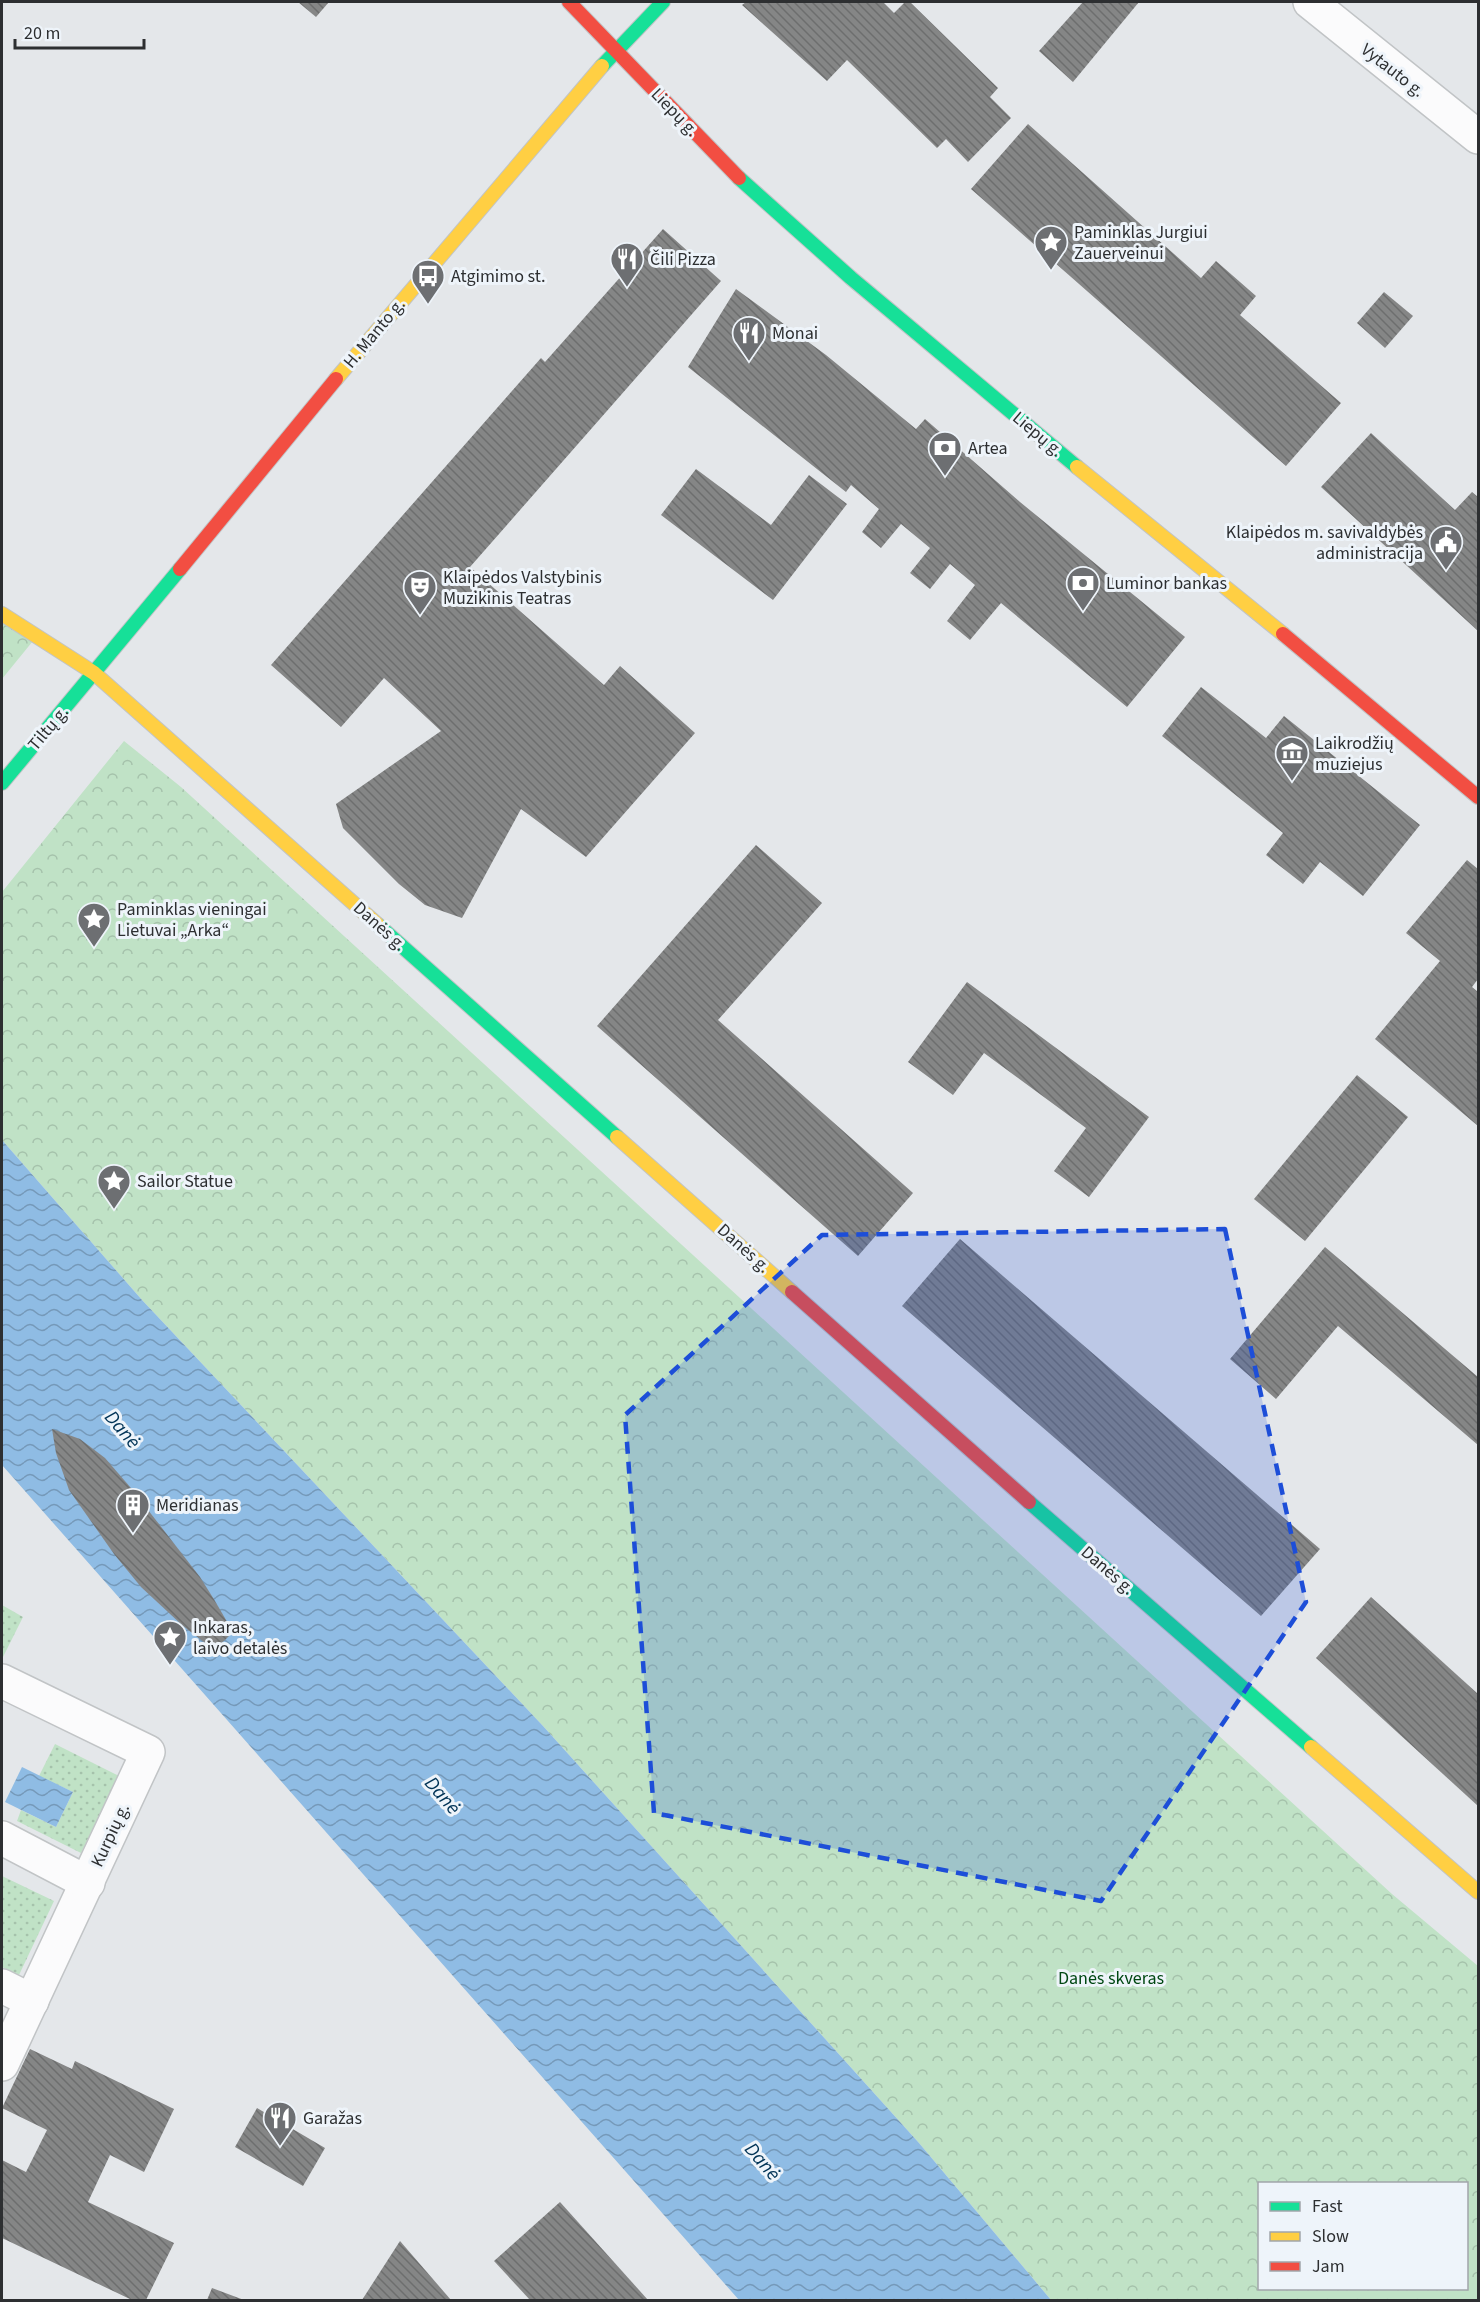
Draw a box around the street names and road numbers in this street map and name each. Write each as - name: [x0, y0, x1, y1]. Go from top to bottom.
- street label: Vytauto g.: [1356, 38, 1430, 103]
- street label: Liepų g.: [645, 82, 704, 142]
- street label: H. Manto g.: [338, 293, 411, 374]
- street label: Liepų g.: [1007, 406, 1068, 463]
- street label: Tiltų g.: [22, 700, 75, 756]
- street label: Danės g.: [348, 896, 412, 957]
- street label: Danės g.: [712, 1218, 776, 1279]
- street label: Danės g.: [1075, 1540, 1140, 1601]
- street label: Kurpių g.: [85, 1799, 136, 1871]

